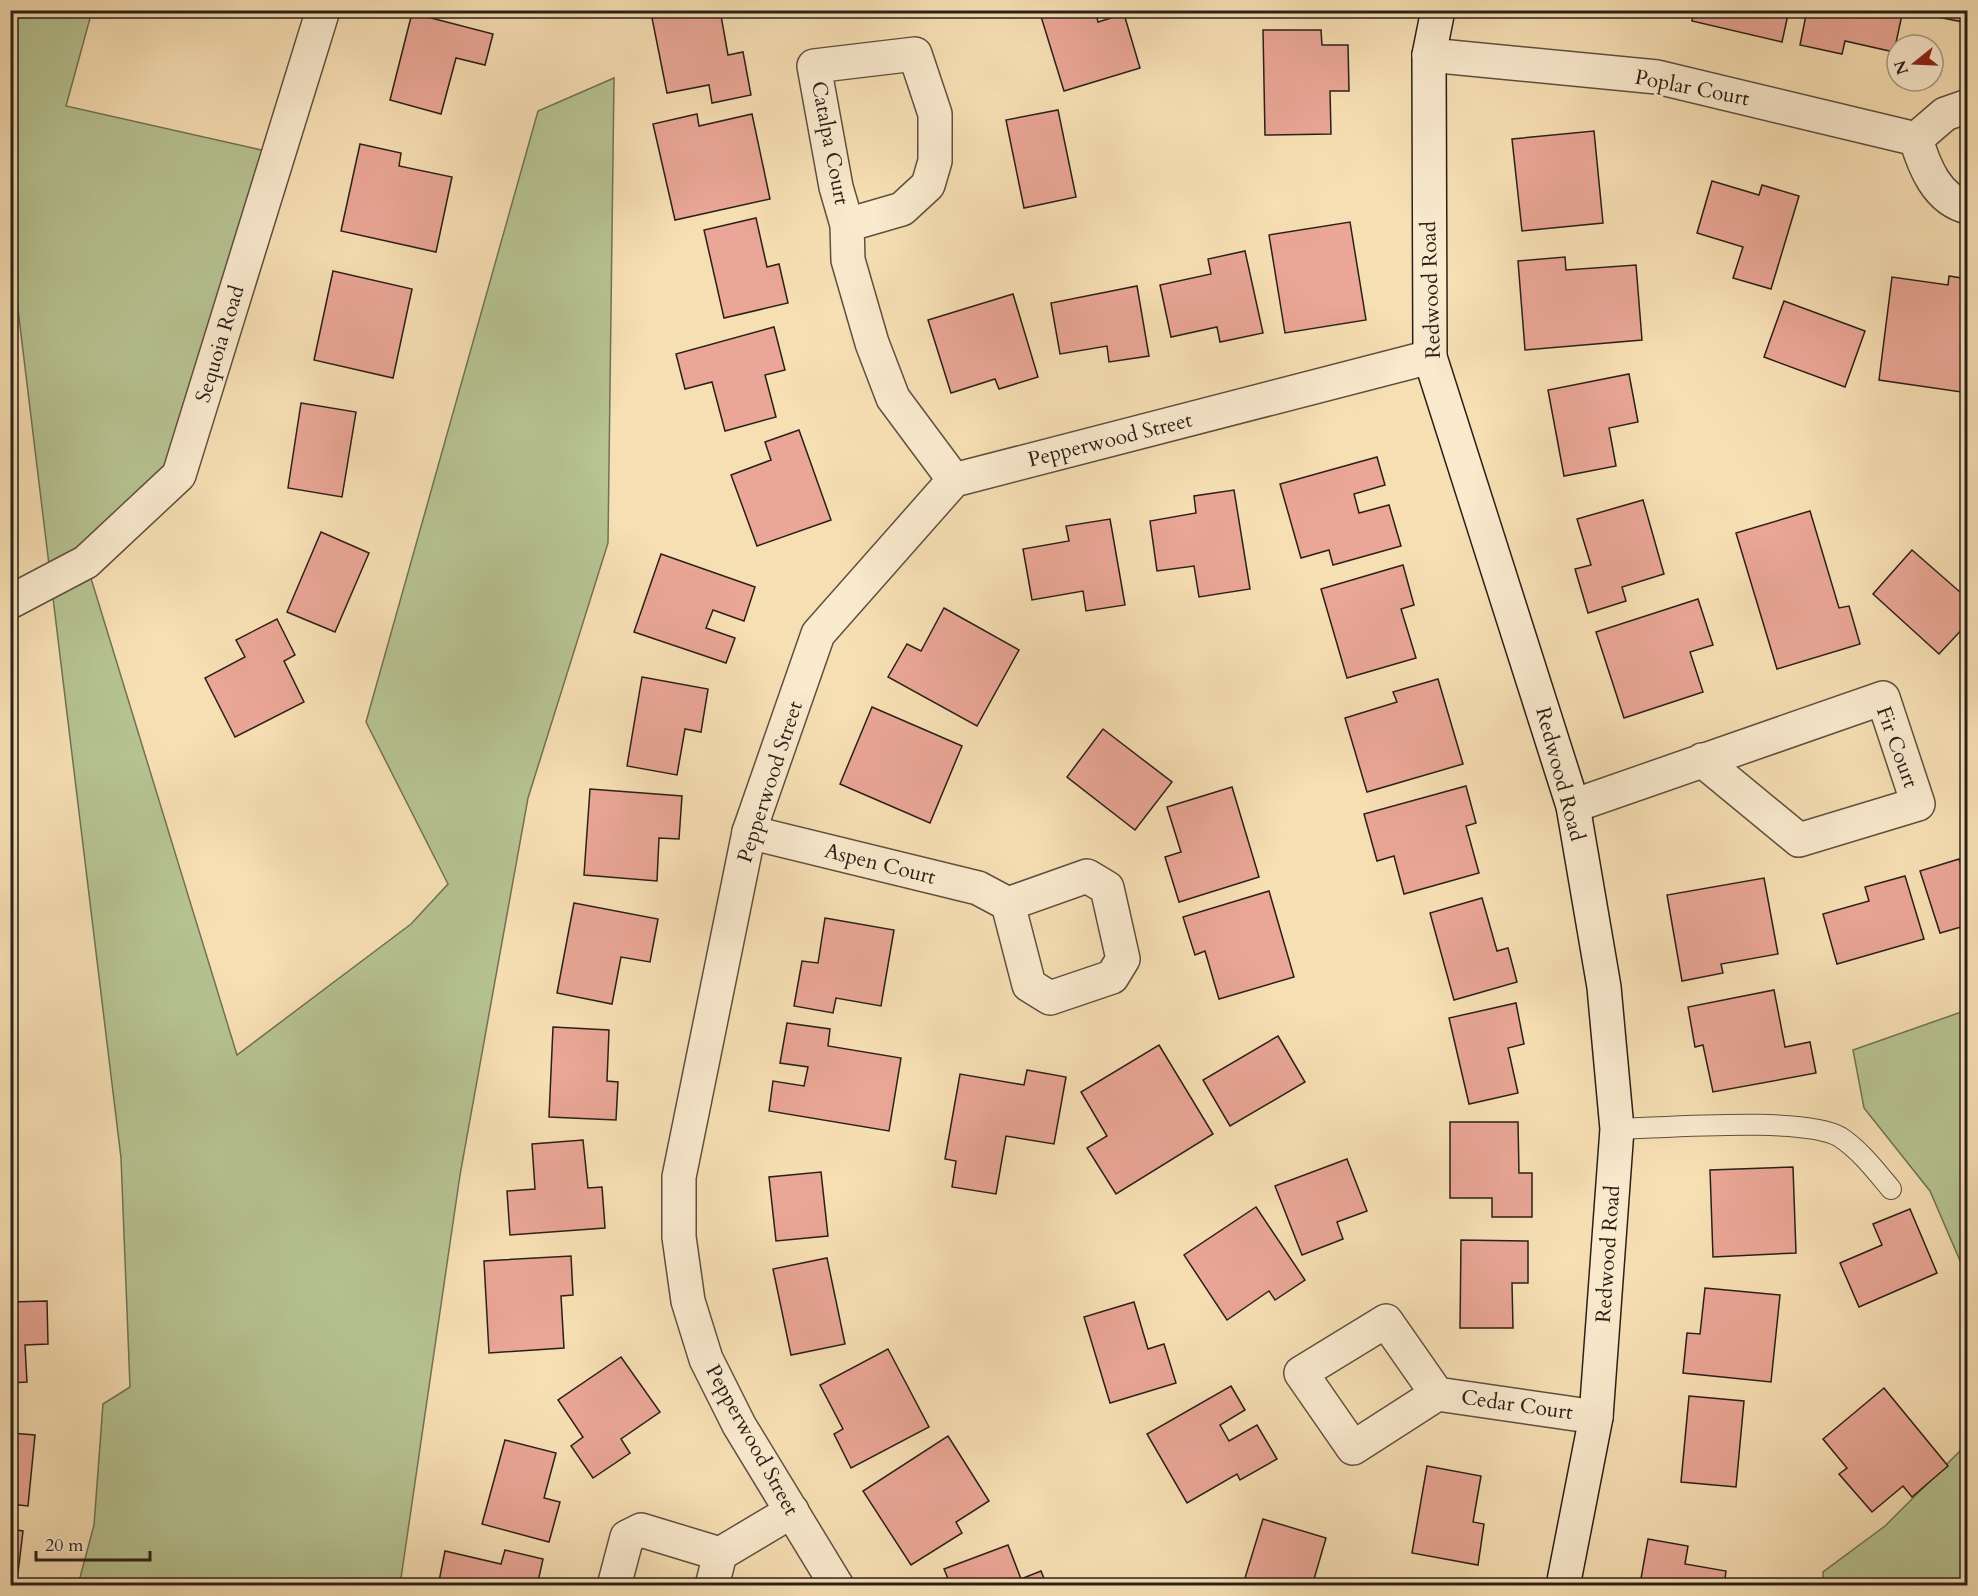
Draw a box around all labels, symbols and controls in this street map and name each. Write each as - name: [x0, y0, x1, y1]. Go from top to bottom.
- north arrow: [1885, 33, 1945, 93]
- text: N: [1889, 57, 1914, 77]
- street label: Poplar Court: [1632, 63, 1752, 113]
- street label: Catalpa Court: [804, 79, 856, 208]
- street label: Redwood Road: [1414, 221, 1448, 359]
- street label: Sequoia Road: [188, 282, 252, 406]
- street label: Pepperwood Street: [1025, 405, 1196, 474]
- street label: Pepperwood Street: [730, 697, 810, 867]
- street label: Fir Court: [1869, 702, 1925, 792]
- street label: Redwood Road: [1528, 704, 1592, 844]
- street label: Aspen Court: [821, 836, 939, 892]
- street label: Redwood Road: [1589, 1184, 1627, 1324]
- street label: Pepperwood Street: [698, 1359, 806, 1521]
- street label: Cedar Court: [1459, 1383, 1575, 1427]
- scale bar: [36, 1524, 150, 1562]
- text: 20 m: [45, 1533, 84, 1558]

